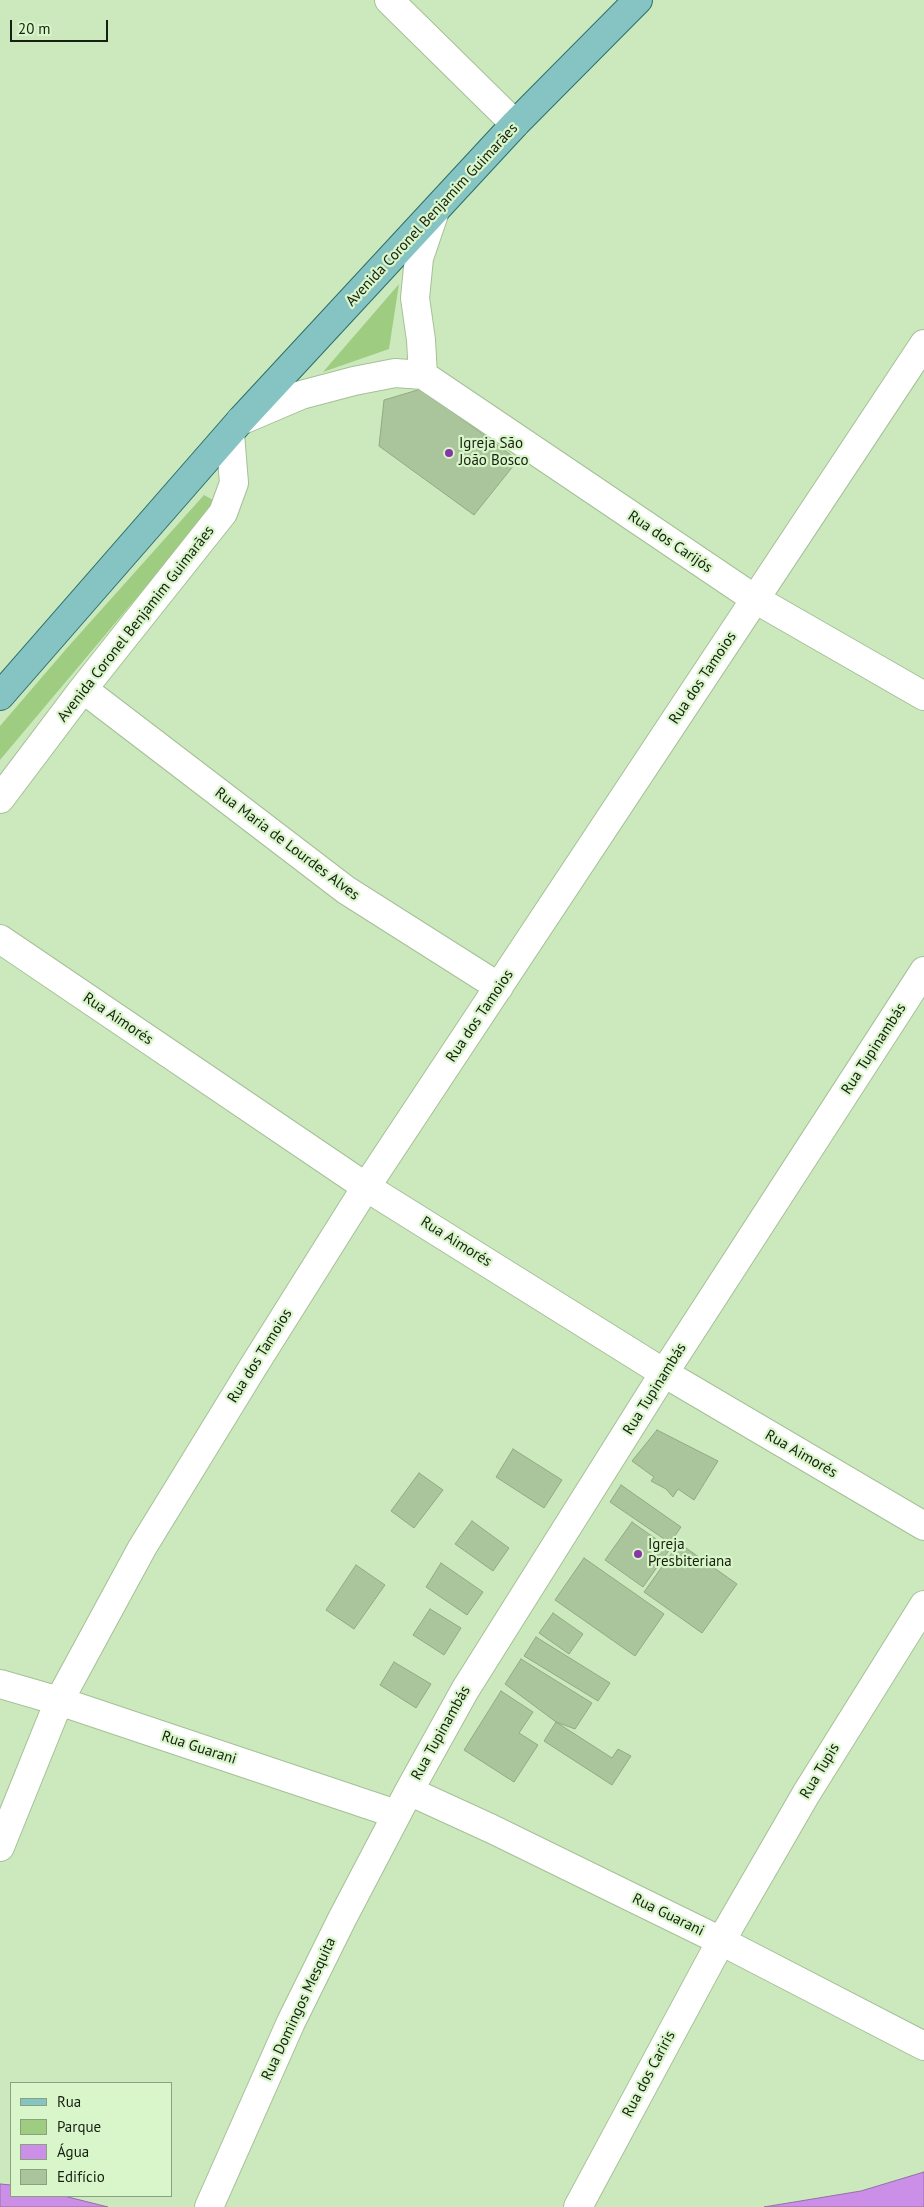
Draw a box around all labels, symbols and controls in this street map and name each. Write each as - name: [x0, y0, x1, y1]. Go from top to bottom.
- scale bar: [12, 10, 110, 42]
- text: 20 m: [18, 19, 51, 38]
- street label: Avenida Coronel Benjamim Guimarães: [342, 120, 522, 310]
- place label: Igreja São João Bosco: [459, 435, 528, 470]
- marker: Igreja São João Bosco: [443, 447, 455, 459]
- street label: Rua dos Carijós: [624, 507, 716, 577]
- street label: Avenida Coronel Benjamim Guimarães: [54, 522, 218, 726]
- street label: Rua dos Tamoios: [665, 628, 741, 728]
- street label: Rua Maria de Lourdes Alves: [211, 784, 363, 904]
- street label: Rua dos Tamoios: [442, 966, 518, 1066]
- street label: Rua Aimorés: [80, 989, 156, 1049]
- street label: Rua Tupinambás: [838, 1000, 910, 1098]
- street label: Rua Aimorés: [417, 1213, 495, 1271]
- street label: Rua dos Tamoios: [224, 1306, 296, 1406]
- street label: Rua Tupinambás: [620, 1340, 690, 1438]
- street label: Rua Aimorés: [762, 1426, 840, 1482]
- place label: Igreja Presbiteriana: [648, 1536, 732, 1571]
- marker: Igreja Presbiteriana: [632, 1548, 644, 1560]
- street label: Rua Tupinambás: [408, 1683, 474, 1783]
- street label: Rua Guarani: [159, 1727, 239, 1769]
- street label: Rua Tupis: [796, 1740, 844, 1802]
- street label: Rua Guarani: [629, 1890, 707, 1940]
- street label: Rua Domingos Mesquita: [258, 1935, 340, 2083]
- street label: Rua dos Cariris: [619, 2028, 679, 2120]
- legend: [10, 2082, 172, 2197]
- text: Rua: [57, 2092, 81, 2111]
- text: Parque: [57, 2117, 101, 2136]
- text: Água: [57, 2142, 89, 2161]
- text: Edifício: [57, 2167, 105, 2186]

